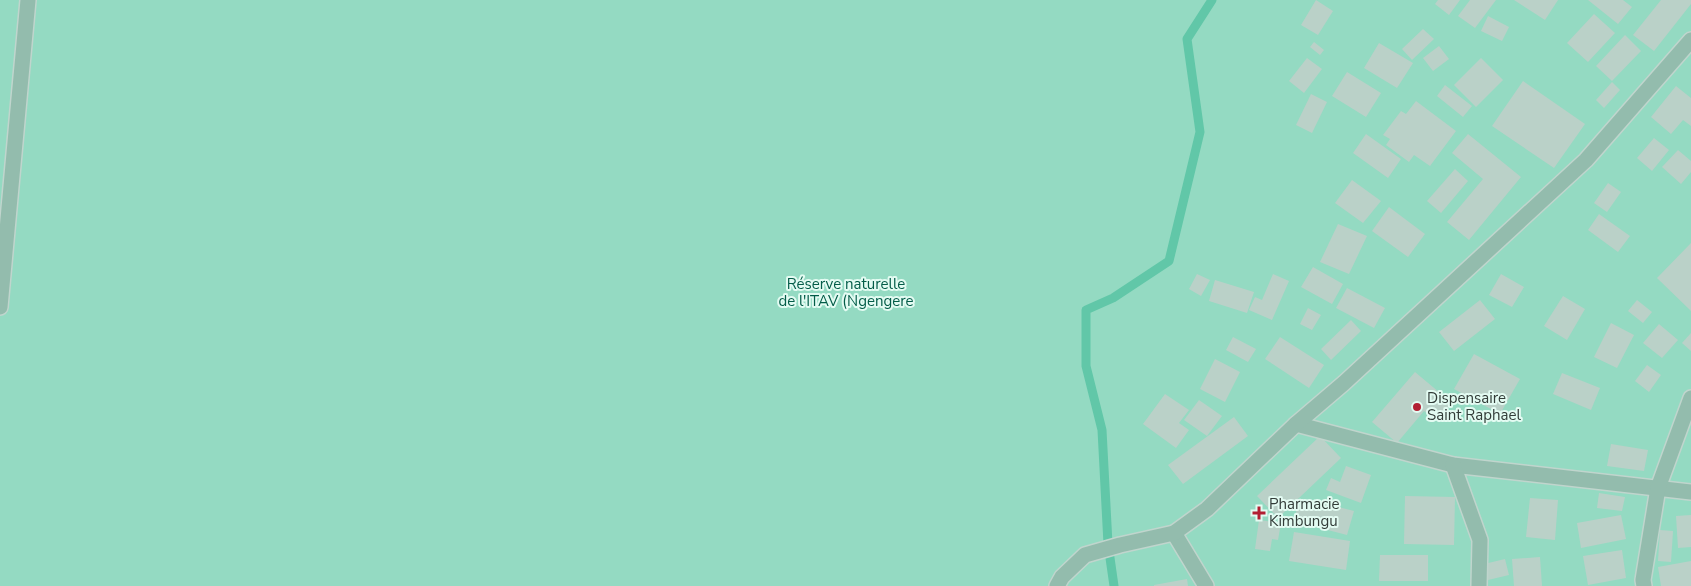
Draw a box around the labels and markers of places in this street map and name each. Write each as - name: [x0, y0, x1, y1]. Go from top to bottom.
- place label: Dispensaire Saint Raphael: [1427, 388, 1521, 425]
- marker: Dispensaire Saint Raphael: [1411, 401, 1423, 413]
- place label: Pharmacie Kimbungu: [1269, 494, 1340, 531]
- marker: Pharmacie Kimbungu: [1253, 507, 1265, 519]

